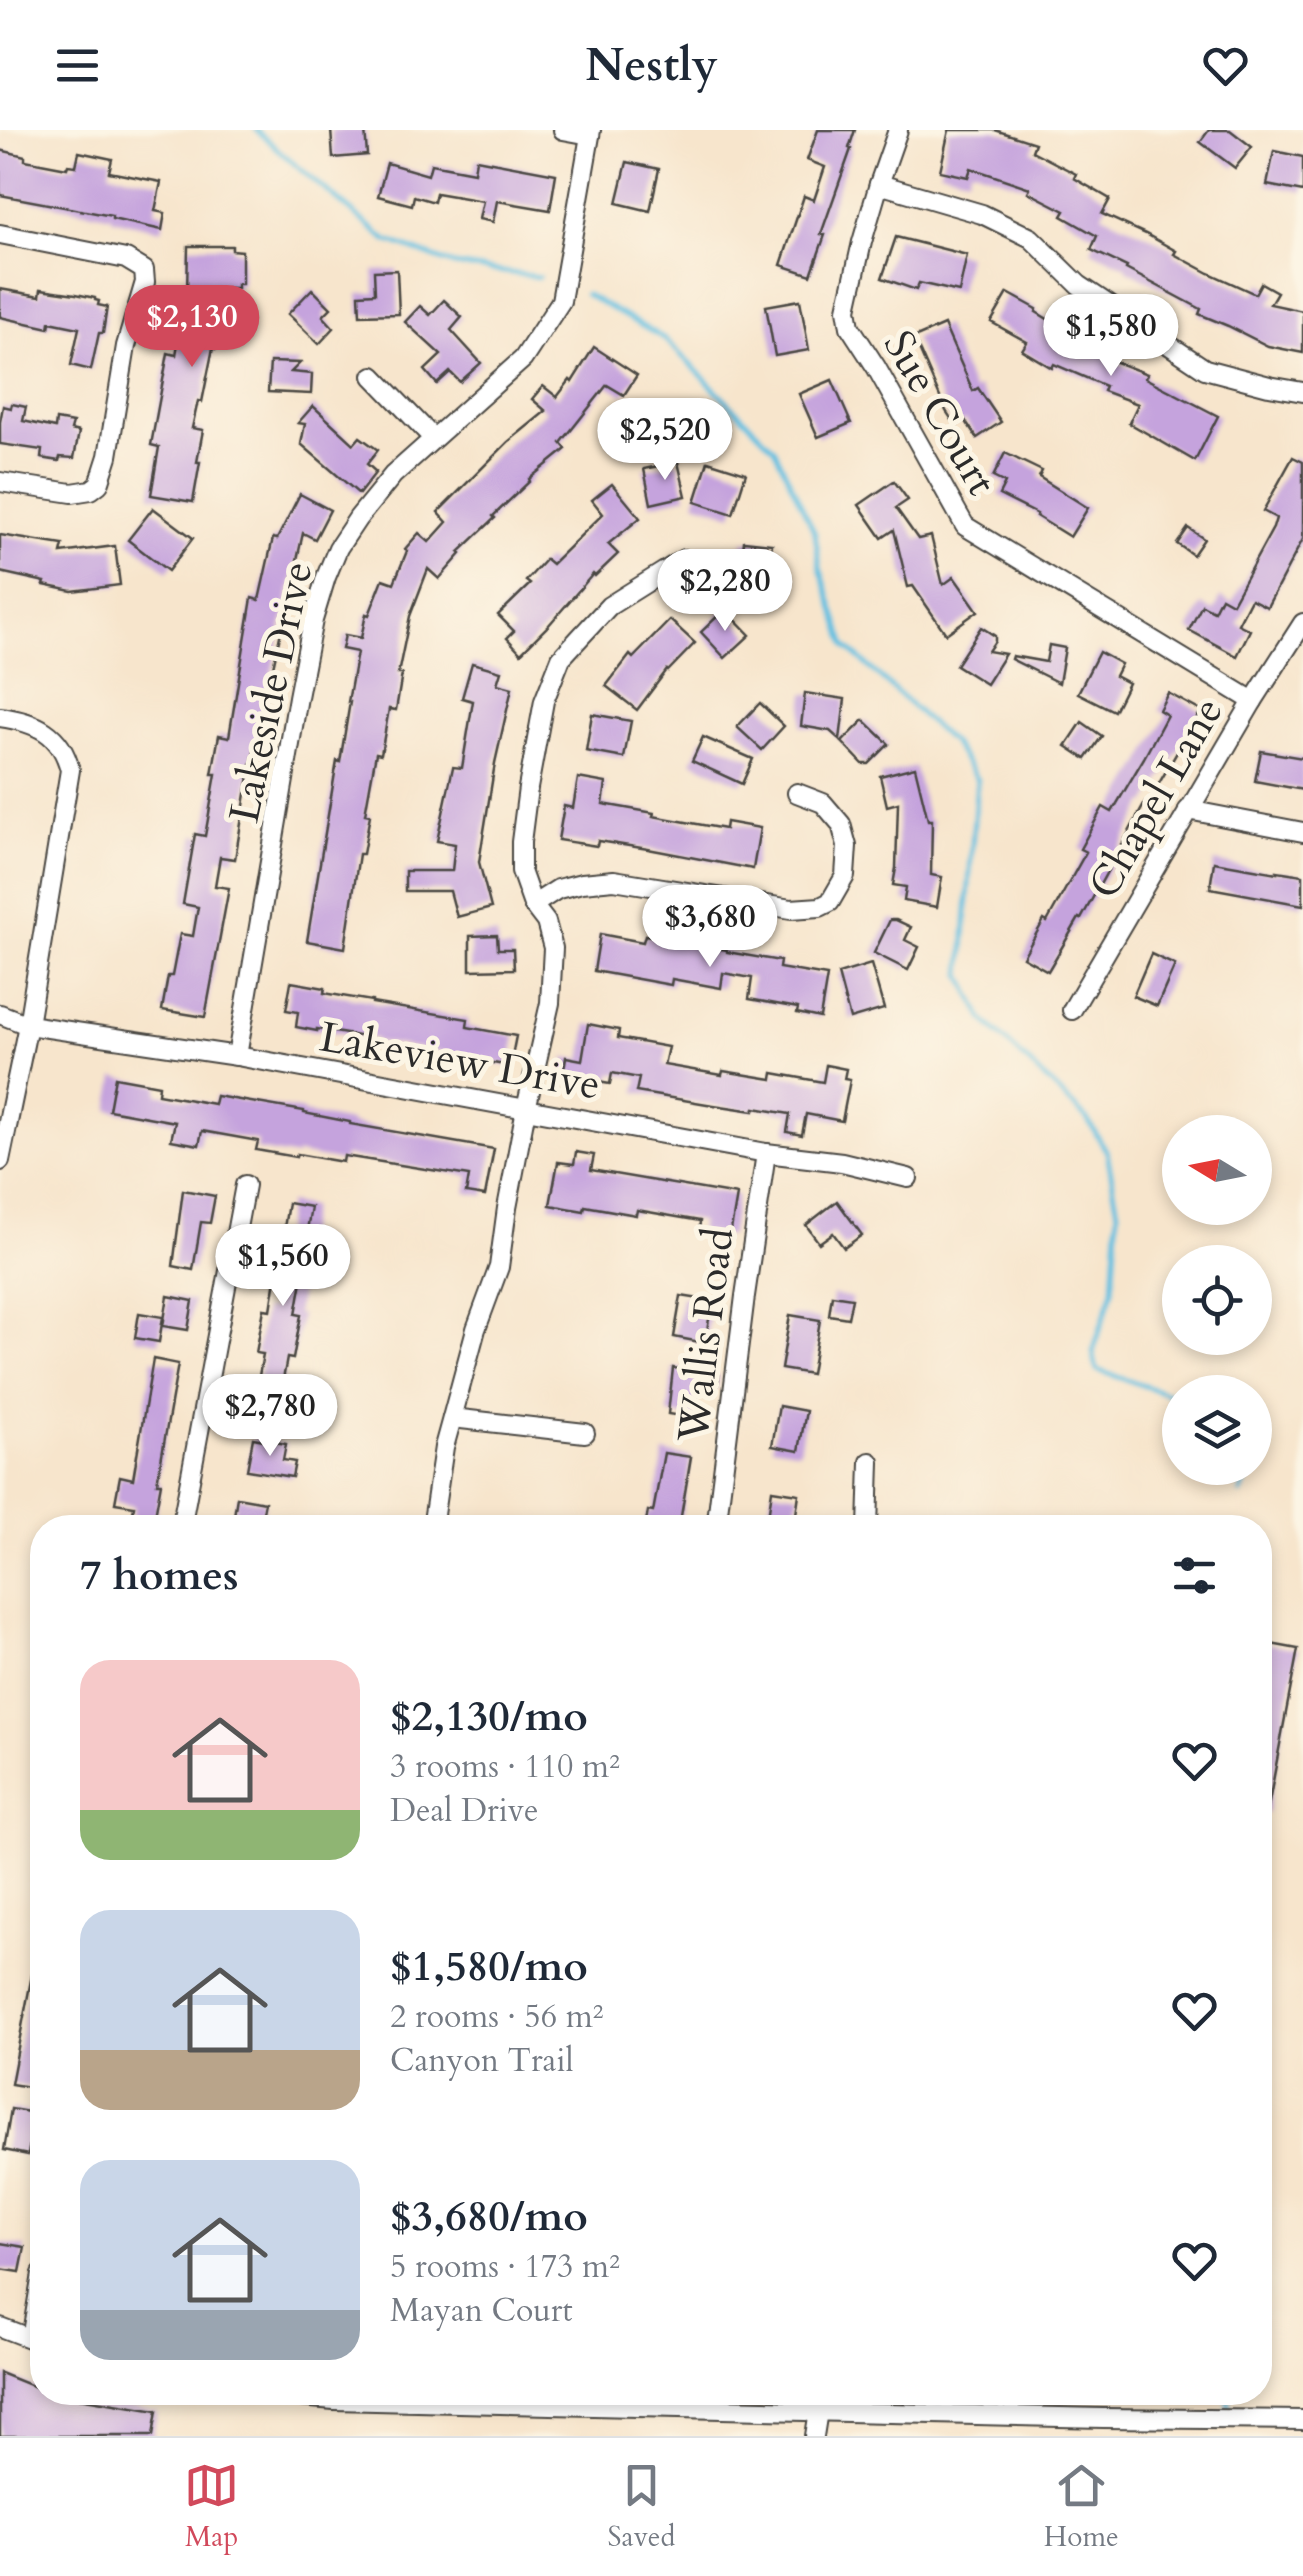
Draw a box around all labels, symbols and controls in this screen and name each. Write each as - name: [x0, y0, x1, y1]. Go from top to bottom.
- text: Nestly: [585, 35, 718, 96]
- icon: menu: [50, 38, 105, 93]
- icon: heart: [1198, 38, 1253, 93]
- pin: $2,130: [111, 285, 273, 370]
- pin: $1,580: [1030, 294, 1192, 379]
- text: $2,130: [146, 295, 238, 339]
- text: $1,580: [1065, 304, 1157, 348]
- street label: Sue Court: [870, 320, 1010, 506]
- pin: $2,520: [584, 398, 746, 483]
- text: $2,520: [619, 408, 711, 452]
- pin: $2,280: [644, 549, 806, 634]
- street label: Lakeside Drive: [216, 556, 326, 828]
- text: $2,280: [679, 559, 771, 603]
- street label: Chapel Lane: [1076, 687, 1236, 909]
- pin: $3,680: [629, 885, 791, 970]
- text: $3,680: [664, 895, 756, 939]
- street label: Lakeview Drive: [315, 1008, 605, 1114]
- north arrow: [1162, 1115, 1272, 1225]
- map controls: [1162, 1115, 1272, 1485]
- pin: $1,560: [202, 1224, 364, 1309]
- street label: Wallis Road: [664, 1225, 747, 1446]
- text: $1,560: [237, 1234, 329, 1278]
- button: locate: [1162, 1245, 1272, 1355]
- pin: $2,780: [189, 1374, 351, 1459]
- button: layers: [1162, 1375, 1272, 1485]
- text: $2,780: [224, 1384, 316, 1428]
- text: 7 homes: [80, 1547, 238, 1604]
- icon: filters: [1167, 1548, 1222, 1603]
- text: $2,130/mo: [390, 1688, 588, 1745]
- icon: home: [160, 1700, 280, 1820]
- icon: heart: [1167, 1733, 1222, 1788]
- text: 3 rooms · 110 m²: [390, 1745, 620, 1789]
- text: Deal Drive: [390, 1789, 538, 1833]
- text: $1,580/mo: [390, 1938, 588, 1995]
- icon: home: [160, 1950, 280, 2070]
- icon: heart: [1167, 1983, 1222, 2038]
- text: 2 rooms · 56 m²: [390, 1995, 603, 2039]
- text: Canyon Trail: [390, 2039, 574, 2083]
- text: $3,680/mo: [390, 2188, 588, 2245]
- icon: home: [160, 2200, 280, 2320]
- icon: heart: [1167, 2233, 1222, 2288]
- text: 5 rooms · 173 m²: [390, 2245, 620, 2289]
- text: Mayan Court: [390, 2289, 573, 2333]
- tab: Map: [184, 2458, 239, 2556]
- tab: Saved: [608, 2458, 675, 2556]
- tab: Home: [1044, 2458, 1119, 2556]

